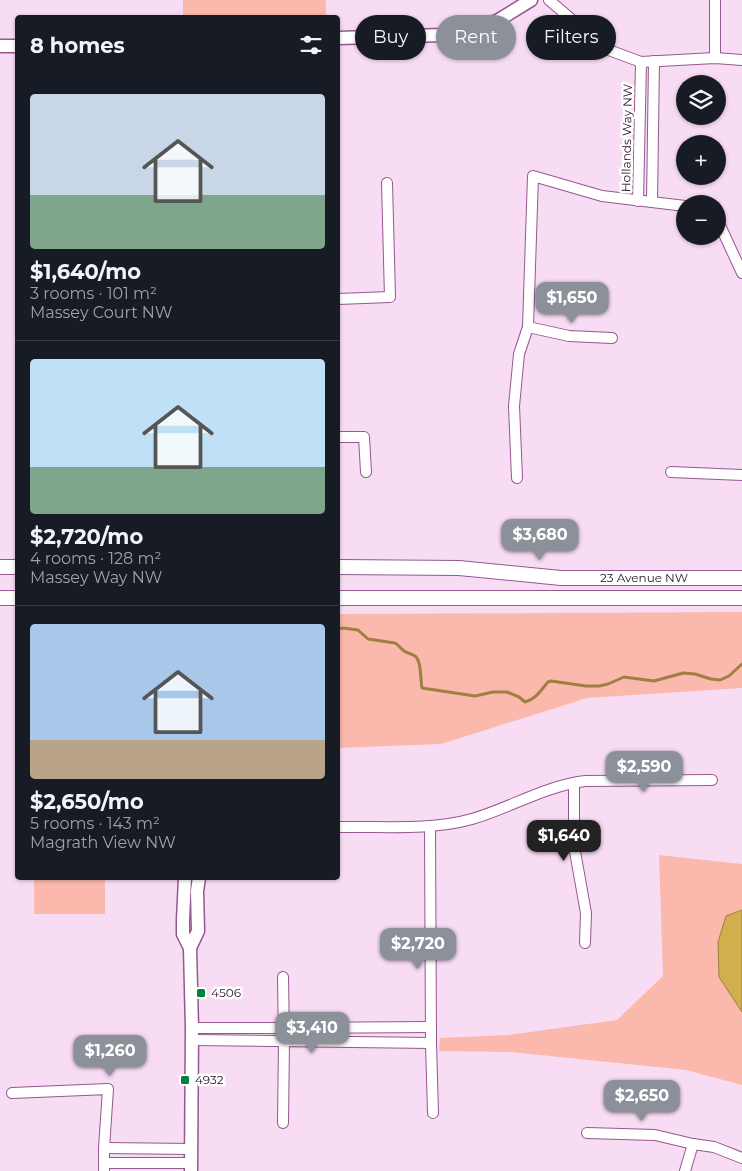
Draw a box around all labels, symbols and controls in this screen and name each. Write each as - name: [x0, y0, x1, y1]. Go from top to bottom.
- chip: Buy: [355, 15, 426, 60]
- chip: Rent: [436, 15, 516, 60]
- chip: Filters: [526, 15, 616, 60]
- icon: filters: [297, 31, 325, 59]
- text: 8 homes: [30, 33, 125, 58]
- map controls: [676, 75, 726, 245]
- button: layers: [676, 75, 726, 125]
- street label: Hollands Way NW: [618, 84, 635, 192]
- icon: home: [133, 126, 223, 216]
- button: +: [676, 135, 726, 185]
- button: −: [676, 195, 726, 245]
- text: $1,640/mo: [30, 259, 141, 284]
- pin: $1,650: [531, 282, 613, 324]
- text: 3 rooms · 101 m²: [30, 284, 157, 303]
- text: $1,650: [547, 288, 597, 307]
- text: Massey Court NW: [30, 303, 172, 322]
- icon: home: [133, 392, 223, 482]
- pin: $3,680: [499, 518, 581, 561]
- text: $2,720/mo: [30, 524, 143, 549]
- text: $3,680: [512, 525, 568, 544]
- text: 4 rooms · 128 m²: [30, 549, 161, 568]
- text: Massey Way NW: [30, 568, 162, 587]
- street label: 23 Avenue NW: [600, 570, 688, 585]
- icon: home: [133, 657, 223, 747]
- pin: $2,590: [603, 750, 685, 793]
- text: $2,590: [617, 757, 671, 776]
- text: $2,650/mo: [30, 789, 144, 814]
- text: 5 rooms · 143 m²: [30, 814, 160, 833]
- pin: $1,640: [523, 820, 605, 862]
- text: $1,640: [538, 826, 590, 845]
- text: Magrath View NW: [30, 833, 176, 852]
- pin: $2,720: [377, 928, 459, 970]
- text: $2,720: [391, 934, 445, 953]
- place label: 4506: [211, 985, 241, 1000]
- marker: 4506: [195, 987, 207, 999]
- pin: $3,410: [271, 1012, 353, 1054]
- text: $3,410: [286, 1018, 338, 1037]
- pin: $1,260: [69, 1034, 151, 1077]
- text: $1,260: [84, 1041, 136, 1060]
- place label: 4932: [195, 1072, 224, 1087]
- marker: 4932: [179, 1074, 191, 1086]
- pin: $2,650: [601, 1080, 683, 1122]
- text: $2,650: [615, 1086, 669, 1105]

